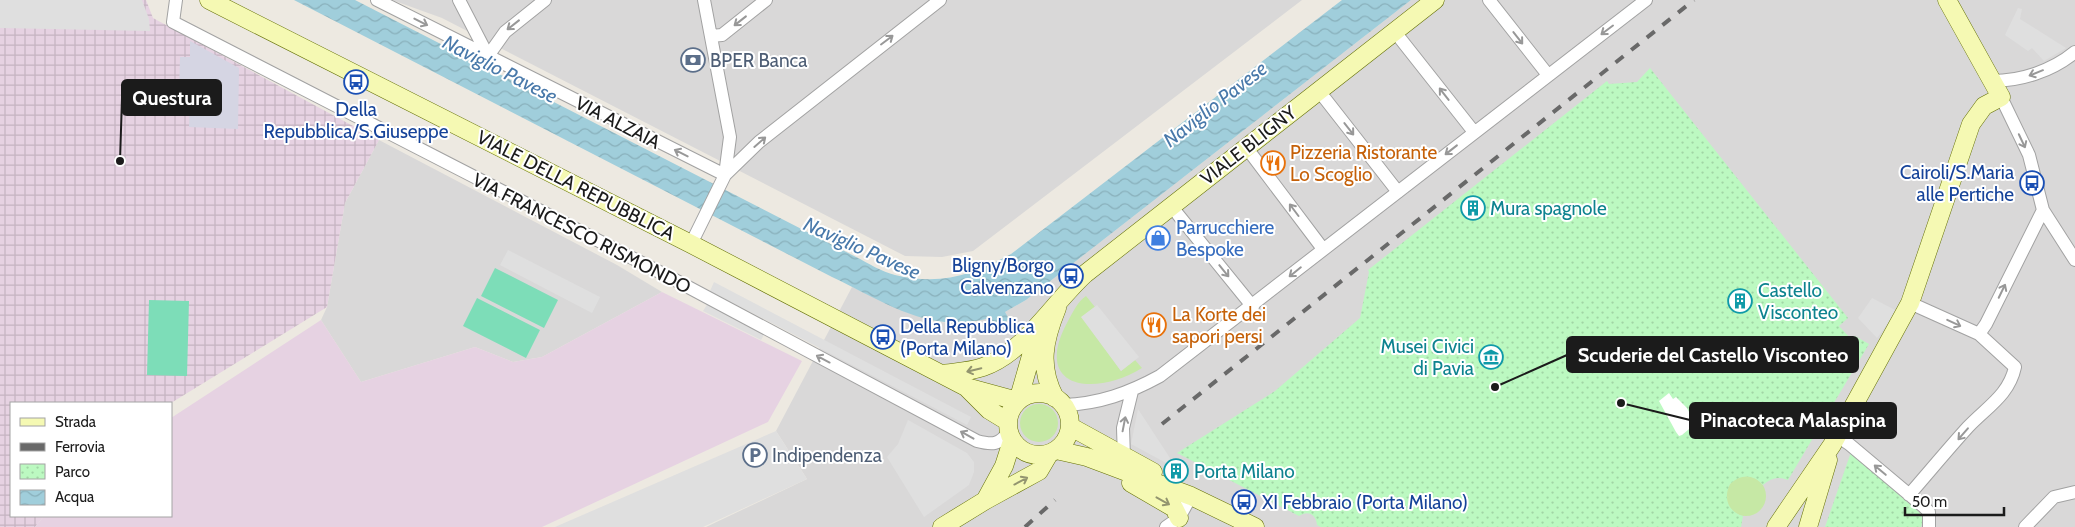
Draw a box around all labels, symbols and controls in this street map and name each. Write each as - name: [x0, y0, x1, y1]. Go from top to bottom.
- one-way arrow: [733, 15, 746, 26]
- one-way arrow: [413, 18, 428, 27]
- one-way arrow: [506, 20, 520, 30]
- one-way arrow: [1601, 24, 1614, 35]
- water label: Naviglio Pavese: [439, 30, 561, 108]
- one-way arrow: [1513, 31, 1524, 44]
- one-way arrow: [880, 35, 893, 46]
- bank icon: BPER Banca: [680, 47, 706, 73]
- place label: BPER Banca: [710, 49, 807, 72]
- water label: Naviglio Pavese: [1158, 56, 1272, 152]
- bus stop icon: Della Repubblica/S.Giuseppe: [343, 69, 369, 95]
- one-way arrow: [2029, 69, 2044, 79]
- callout: Questura: [122, 80, 221, 115]
- text: Questura: [132, 86, 212, 110]
- one-way arrow: [1438, 88, 1449, 101]
- street label: VIA ALZAIA: [571, 91, 664, 154]
- place label: Della Repubblica/S.Giuseppe: [264, 98, 449, 143]
- street label: VIALE BLIGNY: [1196, 101, 1301, 190]
- one-way arrow: [1344, 122, 1354, 136]
- street label: VIALE DELLA REPUBBLICA: [473, 126, 679, 246]
- one-way arrow: [2018, 133, 2027, 148]
- one-way arrow: [754, 136, 767, 148]
- place label: Pizzeria Ristorante Lo Scoglio: [1290, 141, 1437, 186]
- one-way arrow: [1445, 145, 1458, 156]
- one-way arrow: [674, 148, 689, 157]
- restaurant icon: Pizzeria Ristorante Lo Scoglio: [1260, 150, 1286, 176]
- place label: Cairoli/S.Maria alle Pertiche: [1900, 161, 2014, 206]
- street label: VIA FRANCESCO RISMONDO: [469, 168, 695, 299]
- bus stop icon: Cairoli/S.Maria alle Pertiche: [2019, 170, 2045, 196]
- building icon: Mura spagnole: [1460, 195, 1486, 221]
- place label: Mura spagnole: [1490, 197, 1607, 220]
- one-way arrow: [1289, 203, 1299, 217]
- water label: Naviglio Pavese: [800, 212, 924, 284]
- place label: Parrucchiere Bespoke: [1176, 216, 1275, 261]
- shop icon: Parrucchiere Bespoke: [1145, 225, 1171, 251]
- place label: Bligny/Borgo Calvenzano: [952, 254, 1054, 299]
- bus stop icon: Bligny/Borgo Calvenzano: [1058, 263, 1084, 289]
- one-way arrow: [1218, 264, 1229, 277]
- one-way arrow: [1289, 267, 1302, 278]
- place label: Castello Visconteo: [1758, 279, 1838, 324]
- one-way arrow: [1997, 284, 2007, 299]
- building icon: Castello Visconteo: [1727, 288, 1753, 314]
- place label: La Korte dei sapori persi: [1172, 303, 1266, 348]
- restaurant icon: La Korte dei sapori persi: [1141, 312, 1167, 338]
- place label: Della Repubblica (Porta Milano): [900, 315, 1035, 360]
- one-way arrow: [1946, 319, 1961, 328]
- bus stop icon: Della Repubblica (Porta Milano): [870, 324, 896, 350]
- place label: Musei Civici di Pavia: [1381, 335, 1474, 380]
- callout: Scuderie del Castello Visconteo: [1567, 337, 1858, 372]
- text: Scuderie del Castello Visconteo: [1578, 343, 1848, 367]
- museum icon: Musei Civici di Pavia: [1478, 344, 1504, 370]
- one-way arrow: [816, 354, 831, 364]
- one-way arrow: [966, 365, 982, 375]
- legend: [10, 402, 172, 517]
- callout: Pinacoteca Malaspina: [1690, 403, 1896, 438]
- text: Pinacoteca Malaspina: [1700, 408, 1886, 432]
- text: Strada: [55, 413, 97, 431]
- one-way arrow: [1120, 417, 1129, 433]
- one-way arrow: [1957, 427, 1968, 440]
- one-way arrow: [960, 430, 974, 440]
- text: Ferrovia: [55, 438, 106, 456]
- parking icon: Indipendenza: [742, 442, 768, 468]
- place label: Indipendenza: [772, 444, 882, 467]
- building icon: Porta Milano: [1163, 458, 1189, 484]
- place label: Porta Milano: [1194, 460, 1295, 483]
- text: Parco: [55, 463, 90, 481]
- one-way arrow: [1874, 464, 1887, 475]
- one-way arrow: [1013, 476, 1028, 485]
- scale bar: [1905, 484, 2004, 516]
- text: Acqua: [55, 488, 95, 506]
- bus stop icon: XI Febbraio (Porta Milano): [1231, 489, 1257, 515]
- place label: XI Febbraio (Porta Milano): [1262, 491, 1468, 514]
- text: 50 m: [1912, 493, 1947, 511]
- one-way arrow: [1155, 497, 1169, 507]

